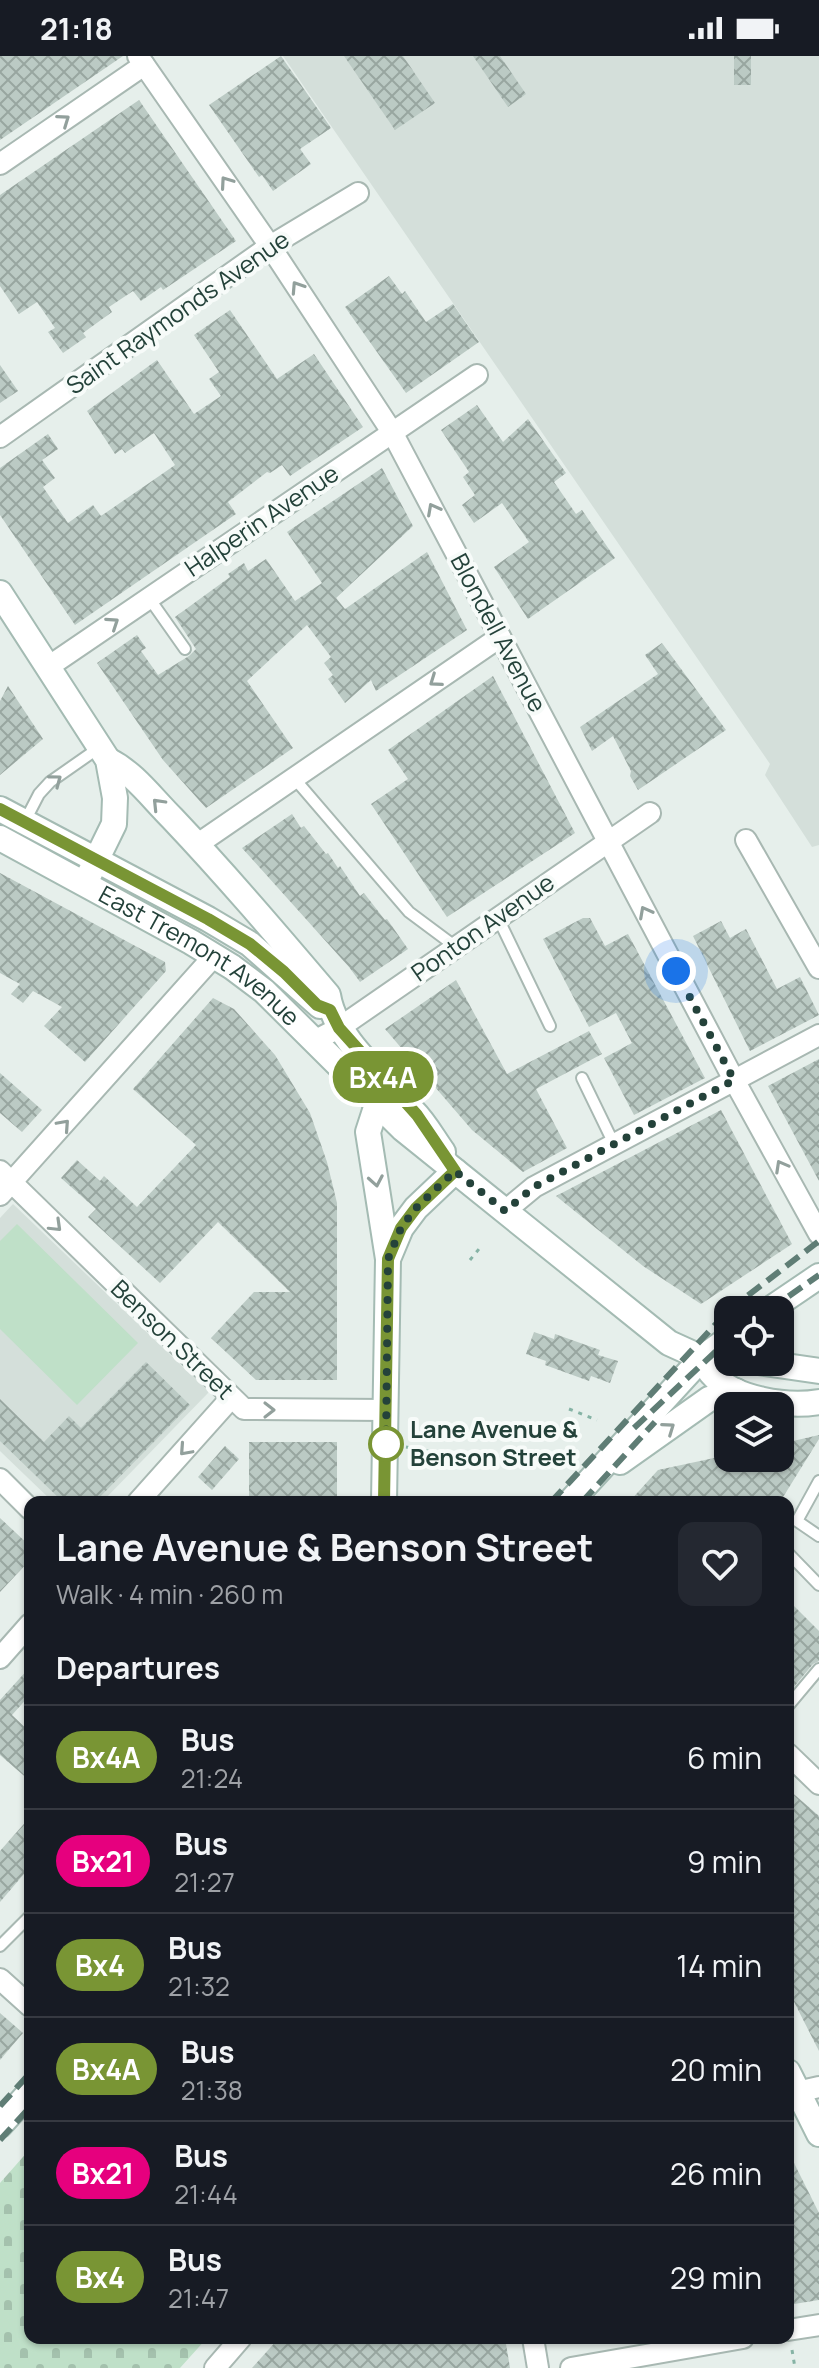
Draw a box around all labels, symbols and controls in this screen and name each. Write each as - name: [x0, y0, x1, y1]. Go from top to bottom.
- text: 21:18: [40, 8, 113, 49]
- one-way arrow: [56, 115, 70, 130]
- one-way arrow: [221, 177, 236, 191]
- street label: Saint Raymonds Avenue: [59, 222, 295, 401]
- one-way arrow: [292, 282, 307, 296]
- street label: Halperin Avenue: [178, 456, 345, 584]
- one-way arrow: [427, 502, 442, 517]
- street label: Blondell Avenue: [444, 547, 555, 717]
- one-way arrow: [104, 618, 118, 633]
- one-way arrow: [430, 671, 444, 686]
- one-way arrow: [47, 775, 61, 789]
- one-way arrow: [153, 798, 167, 813]
- street label: Ponton Avenue: [404, 865, 560, 988]
- street label: East Tremont Avenue: [94, 877, 308, 1033]
- one-way arrow: [640, 906, 655, 921]
- your location: [656, 951, 696, 991]
- line badge: Bx4A: [327, 1051, 439, 1103]
- text: Bx4A: [349, 1058, 417, 1096]
- one-way arrow: [54, 1119, 68, 1134]
- one-way arrow: [775, 1160, 791, 1174]
- one-way arrow: [367, 1174, 384, 1187]
- one-way arrow: [47, 1217, 61, 1231]
- street label: Benson Street: [104, 1272, 242, 1406]
- map controls: [714, 1296, 794, 1472]
- button: locate: [714, 1296, 794, 1376]
- button: layers: [714, 1392, 794, 1472]
- one-way arrow: [263, 1401, 276, 1419]
- place label: Lane Avenue & Benson Street: [410, 1412, 578, 1473]
- one-way arrow: [660, 1423, 674, 1437]
- marker: Lane Avenue & Benson Street: [369, 1427, 403, 1461]
- one-way arrow: [180, 1440, 194, 1455]
- text: Lane Avenue & Benson Street: [56, 1520, 594, 1572]
- button: heart: [678, 1522, 762, 1606]
- text: Walk · 4 min · 260 m: [56, 1576, 283, 1612]
- text: Departures: [56, 1647, 220, 1688]
- text: Bus: [181, 1719, 235, 1760]
- text: 6 min: [687, 1737, 762, 1778]
- text: Bx4A: [72, 1738, 141, 1776]
- text: 21:24: [181, 1760, 243, 1796]
- text: Bus: [174, 1823, 228, 1864]
- text: 9 min: [687, 1841, 762, 1882]
- text: Bx21: [72, 1842, 134, 1880]
- text: 21:27: [174, 1864, 235, 1900]
- text: Bus: [168, 1927, 222, 1968]
- text: 14 min: [676, 1945, 762, 1986]
- text: Bx4: [75, 1946, 125, 1984]
- text: 21:32: [168, 1968, 230, 2004]
- text: Bus: [181, 2031, 235, 2072]
- text: 20 min: [670, 2049, 762, 2090]
- text: Bx4A: [72, 2050, 141, 2088]
- text: 21:38: [181, 2072, 243, 2108]
- text: Bus: [174, 2135, 228, 2176]
- text: 26 min: [670, 2153, 762, 2194]
- text: Bx21: [72, 2154, 134, 2192]
- text: 21:44: [174, 2176, 238, 2212]
- text: Bus: [168, 2239, 222, 2280]
- text: 29 min: [670, 2257, 762, 2298]
- text: Bx4: [75, 2258, 125, 2296]
- text: 21:47: [168, 2280, 229, 2316]

